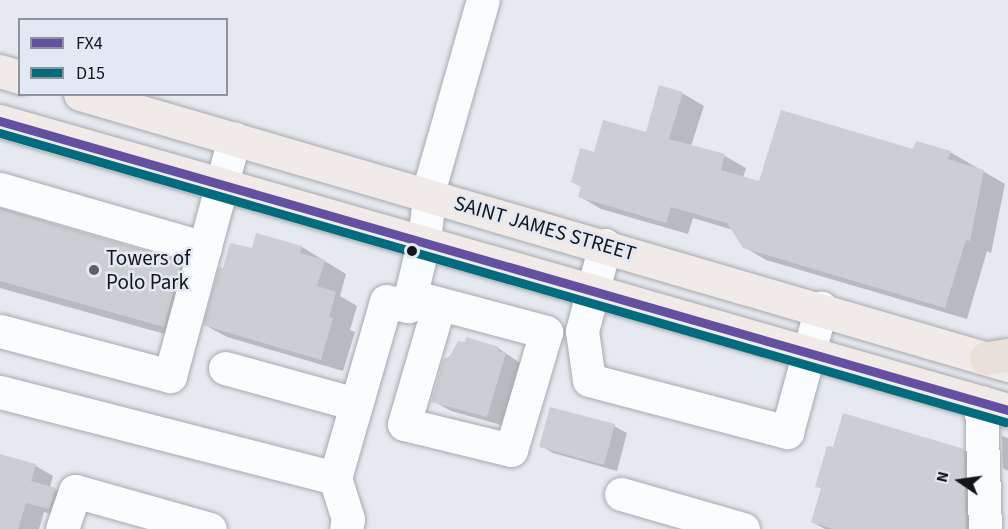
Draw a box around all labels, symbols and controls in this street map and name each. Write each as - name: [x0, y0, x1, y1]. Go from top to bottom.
- legend: [18, 18, 228, 96]
- text: FX4: [76, 31, 103, 56]
- text: D15: [76, 61, 105, 86]
- street label: SAINT JAMES STREET: [451, 190, 639, 266]
- place label: Towers of Polo Park: [106, 245, 190, 295]
- unlabelled marker: [406, 245, 418, 257]
- marker: Towers of Polo Park: [87, 263, 101, 277]
- north arrow: [930, 451, 990, 511]
- text: N: [931, 469, 954, 485]

